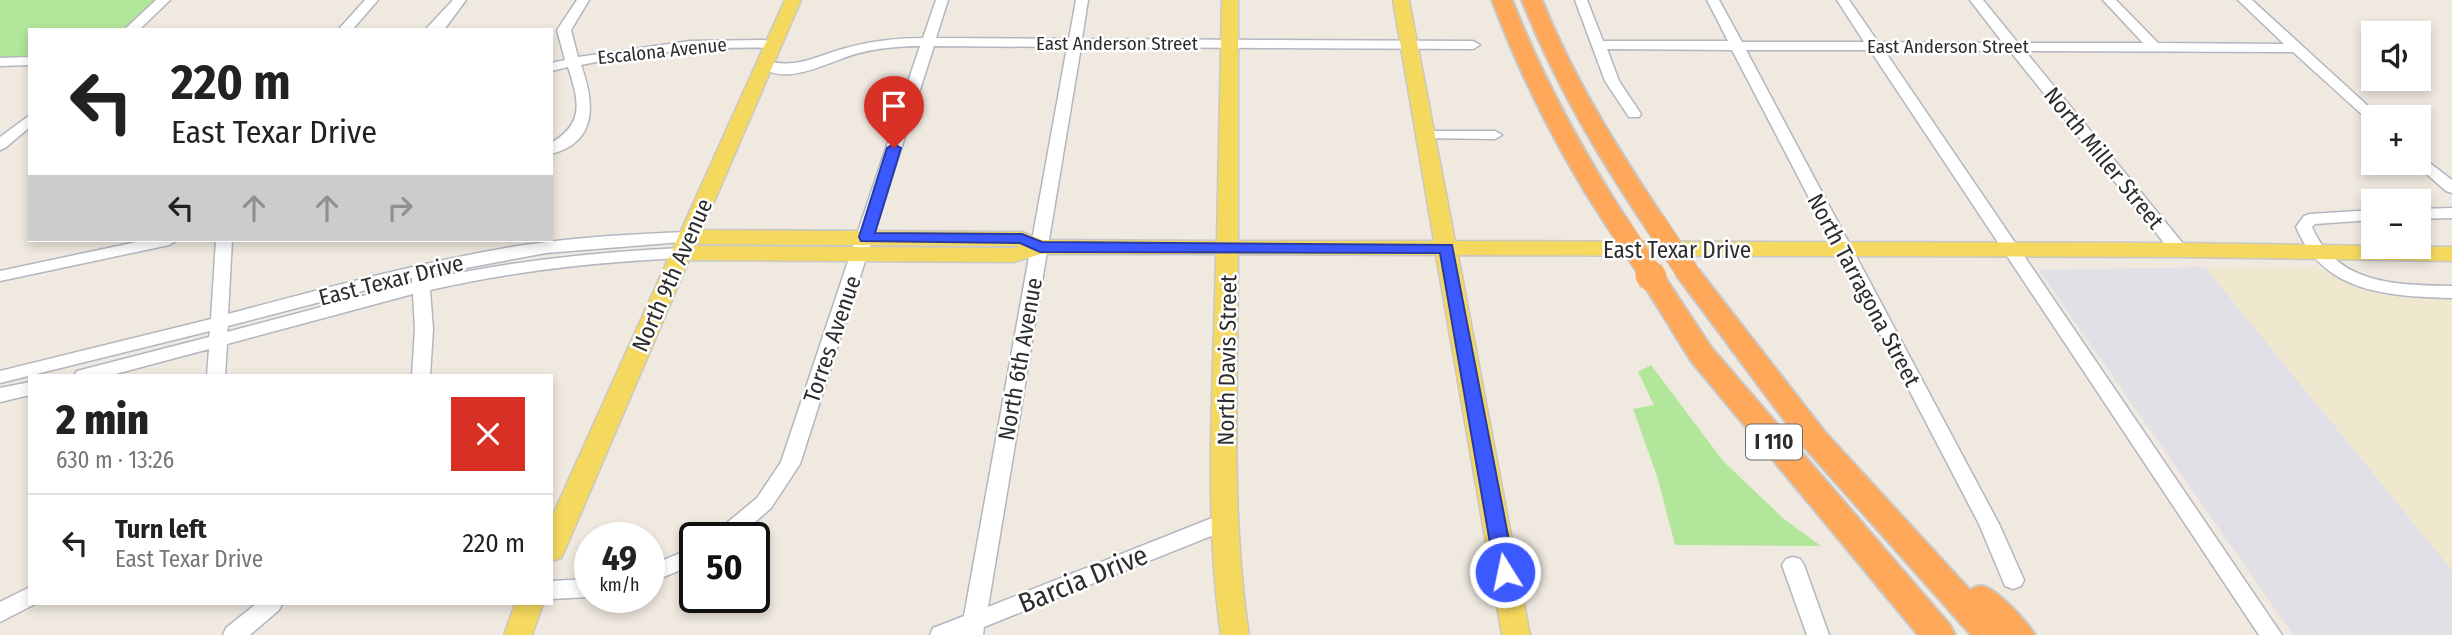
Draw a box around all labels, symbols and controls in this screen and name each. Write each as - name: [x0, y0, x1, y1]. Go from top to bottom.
- map controls: [2361, 21, 2431, 259]
- button: sound: [2361, 21, 2431, 91]
- street label: East Anderson Street: [1036, 32, 1199, 55]
- street label: Escalona Avenue: [596, 33, 728, 69]
- street label: East Anderson Street: [1867, 35, 2030, 58]
- text: 220 m: [171, 53, 291, 112]
- icon: left: [56, 56, 147, 147]
- pin: [864, 76, 924, 148]
- street label: North Miller Street: [2038, 81, 2170, 235]
- icon: arrive: [875, 87, 913, 125]
- button: +: [2361, 105, 2431, 175]
- text: East Texar Drive: [171, 113, 377, 151]
- icon: left: [162, 189, 200, 227]
- icon: ahead: [235, 189, 273, 227]
- icon: ahead: [308, 189, 346, 227]
- icon: right: [381, 189, 419, 227]
- street label: North Tarragona Street: [1801, 189, 1927, 392]
- button: −: [2361, 189, 2431, 259]
- street label: North 9th Avenue: [626, 194, 718, 356]
- street label: East Texar Drive: [1603, 236, 1751, 264]
- street label: East Texar Drive: [316, 249, 466, 311]
- street label: Torres Avenue: [797, 272, 867, 406]
- street label: North Davis Street: [1212, 274, 1242, 446]
- street label: North 6th Avenue: [992, 275, 1048, 443]
- text: 2 min: [56, 395, 149, 445]
- button: close: [451, 397, 525, 471]
- road number: I 110: [1746, 424, 1802, 460]
- text: 630 m · 13:26: [56, 446, 174, 474]
- text: Turn left: [115, 514, 207, 545]
- speed limit sign: 50: [679, 522, 770, 613]
- icon: left: [56, 524, 94, 562]
- text: 220 m: [462, 528, 525, 559]
- position arrow: [1468, 535, 1542, 609]
- text: 49: [602, 537, 637, 579]
- street label: Barcia Drive: [1013, 538, 1153, 620]
- text: East Texar Drive: [115, 545, 263, 573]
- text: km/h: [599, 574, 640, 596]

